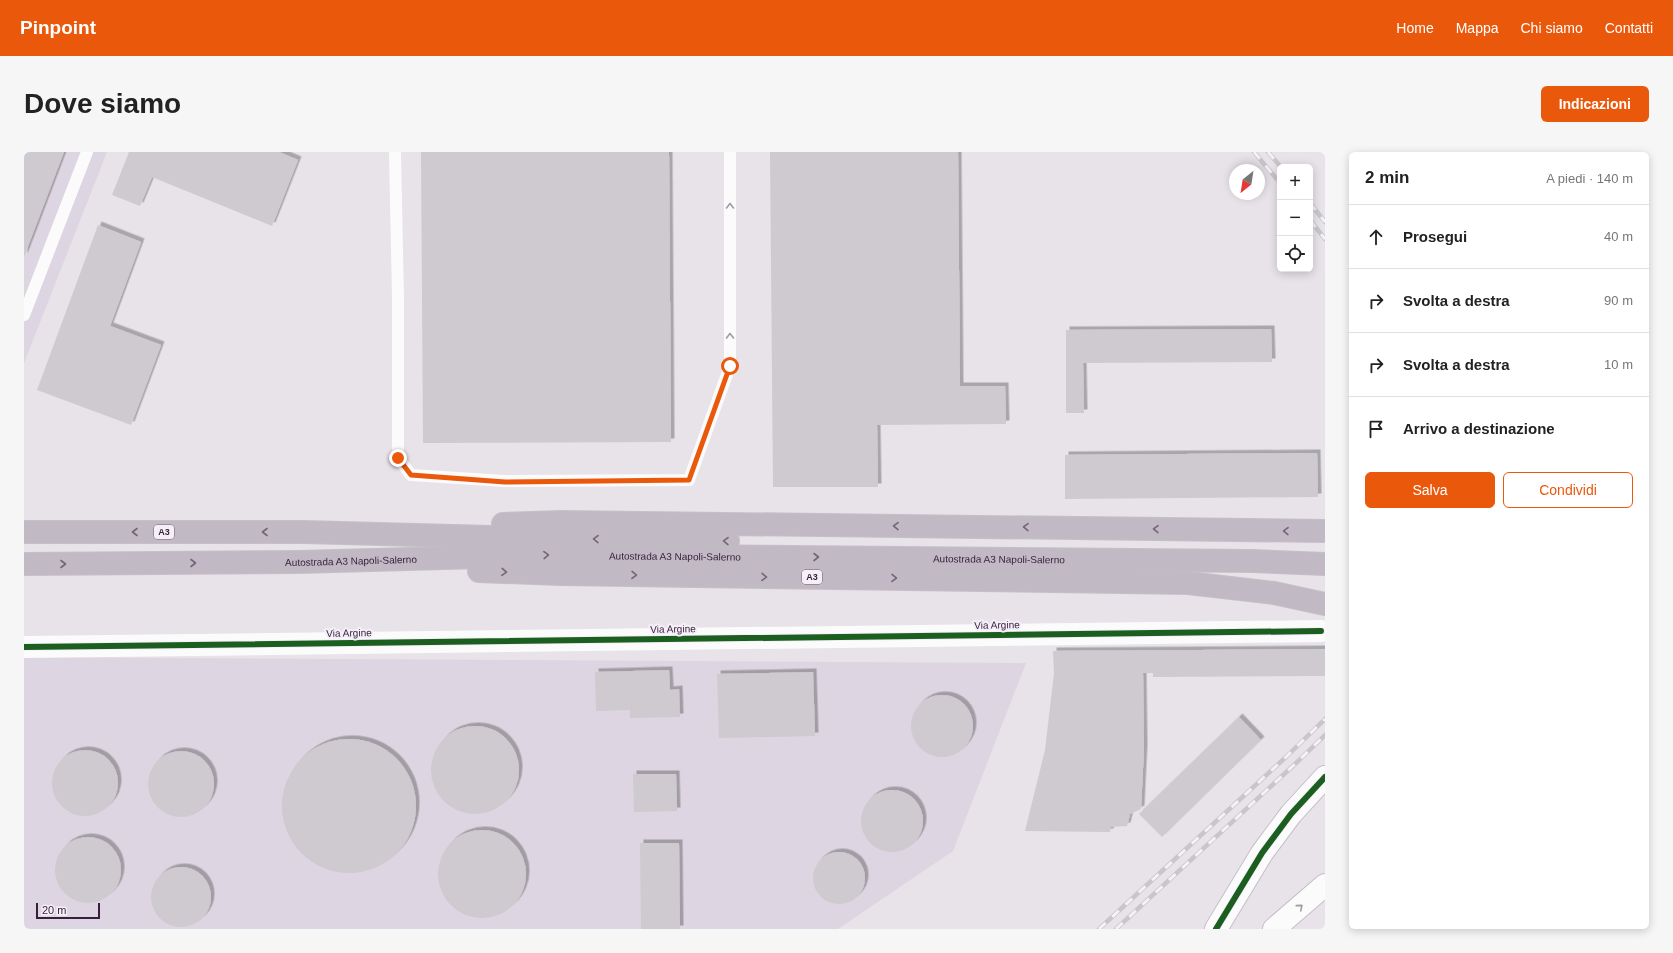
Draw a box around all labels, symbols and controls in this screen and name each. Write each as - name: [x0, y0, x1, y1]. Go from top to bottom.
- text: Pinpoint: [20, 17, 96, 38]
- text: Home: [1396, 20, 1434, 36]
- text: Mappa: [1456, 20, 1499, 36]
- text: Chi siamo: [1521, 20, 1583, 36]
- text: Contatti: [1605, 20, 1653, 36]
- button: Indicazioni: [1541, 86, 1649, 122]
- text: Dove siamo: [24, 88, 181, 119]
- north arrow: [1229, 164, 1265, 200]
- map controls: [1277, 164, 1313, 272]
- button: +: [1277, 164, 1313, 200]
- text: 2 min: [1365, 168, 1409, 187]
- text: A piedi · 140 m: [1546, 171, 1633, 186]
- button: −: [1277, 200, 1313, 236]
- one-way arrow: [726, 203, 734, 209]
- icon: ahead: [1365, 226, 1387, 248]
- text: Prosegui: [1403, 228, 1467, 245]
- text: 40 m: [1604, 229, 1633, 244]
- button: locate: [1277, 236, 1313, 272]
- icon: right: [1365, 290, 1387, 312]
- text: Svolta a destra: [1403, 292, 1510, 309]
- text: 90 m: [1604, 293, 1633, 308]
- one-way arrow: [726, 333, 734, 339]
- icon: right: [1365, 354, 1387, 376]
- text: Svolta a destra: [1403, 356, 1510, 373]
- route start: [721, 357, 739, 375]
- text: 10 m: [1604, 357, 1633, 372]
- icon: arrive: [1365, 418, 1387, 440]
- text: Arrivo a destinazione: [1403, 420, 1555, 437]
- route end: [389, 449, 407, 467]
- button: Salva: [1365, 472, 1495, 508]
- button: Condividi: [1503, 472, 1633, 508]
- one-way arrow: [893, 522, 899, 530]
- one-way arrow: [1023, 523, 1029, 531]
- road number: A3: [154, 525, 174, 539]
- one-way arrow: [1153, 525, 1159, 533]
- one-way arrow: [1283, 526, 1289, 535]
- one-way arrow: [132, 528, 138, 536]
- one-way arrow: [262, 528, 268, 536]
- one-way arrow: [593, 535, 599, 544]
- one-way arrow: [723, 537, 729, 545]
- street label: Autostrada A3 Napoli-Salerno: [609, 550, 741, 562]
- one-way arrow: [543, 551, 549, 560]
- street label: Autostrada A3 Napoli-Salerno: [285, 553, 417, 568]
- one-way arrow: [813, 553, 819, 561]
- street label: Autostrada A3 Napoli-Salerno: [933, 553, 1065, 565]
- one-way arrow: [190, 559, 196, 567]
- one-way arrow: [60, 560, 66, 568]
- one-way arrow: [501, 567, 507, 576]
- road number: A3: [802, 570, 822, 584]
- one-way arrow: [631, 571, 637, 579]
- one-way arrow: [761, 573, 767, 581]
- one-way arrow: [891, 574, 897, 583]
- street label: Via Argine: [974, 619, 1020, 631]
- street label: Via Argine: [650, 623, 696, 635]
- street label: Via Argine: [326, 627, 372, 639]
- scale bar: [36, 901, 100, 920]
- text: 20 m: [42, 904, 66, 916]
- one-way arrow: [1295, 905, 1302, 912]

